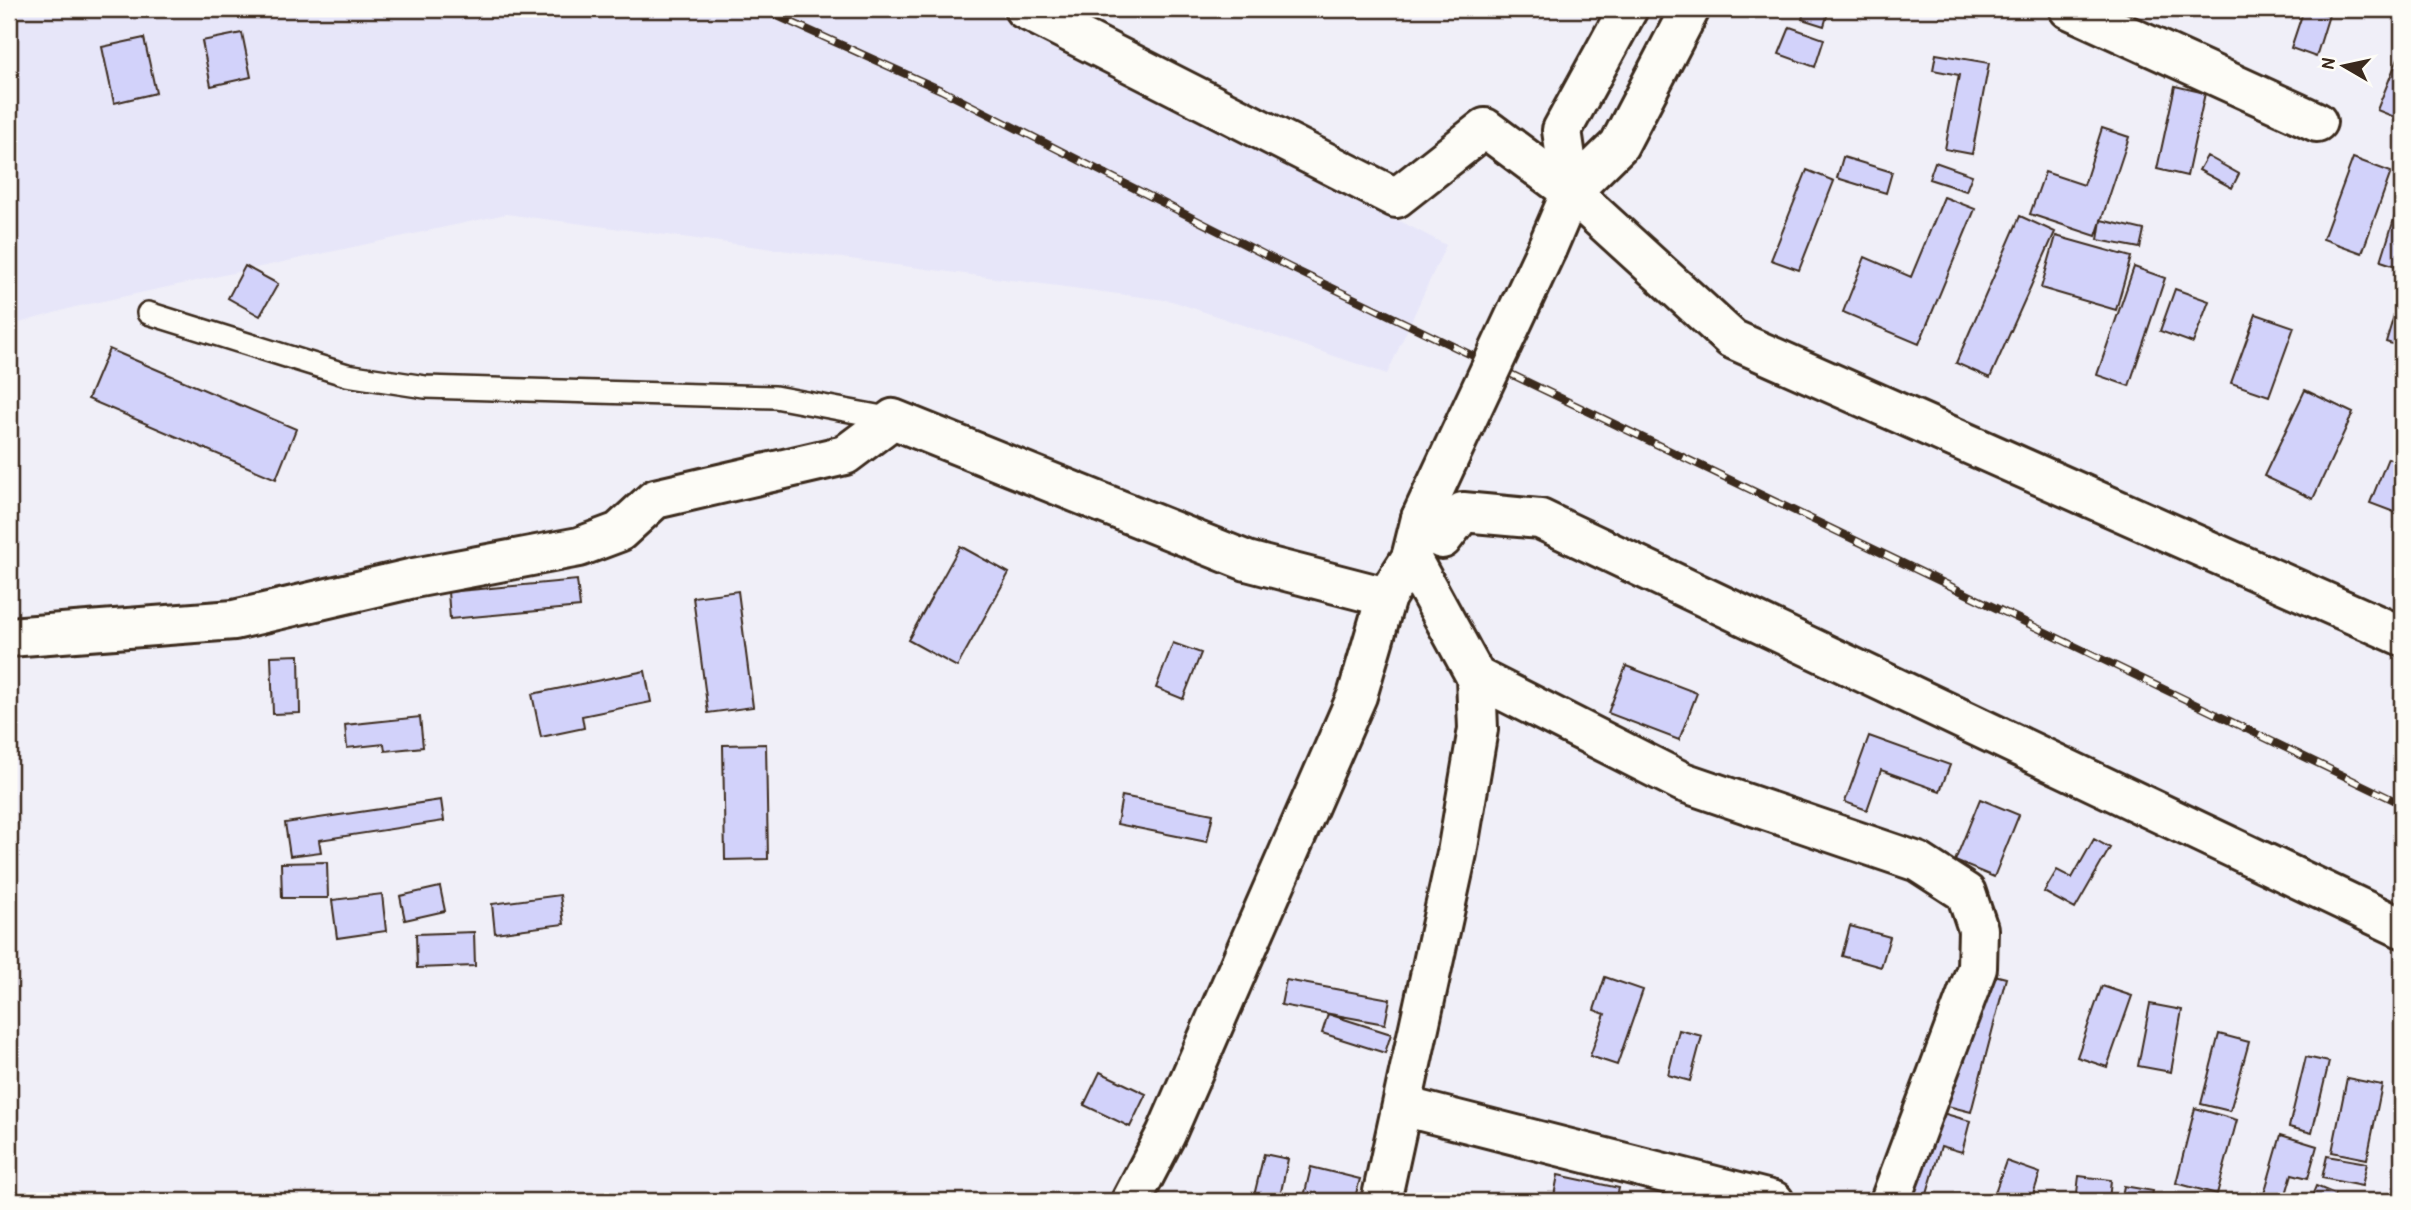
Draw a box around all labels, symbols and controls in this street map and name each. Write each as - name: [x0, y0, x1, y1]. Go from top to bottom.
- north arrow: [2310, 32, 2380, 102]
- text: N: [2314, 56, 2341, 70]

